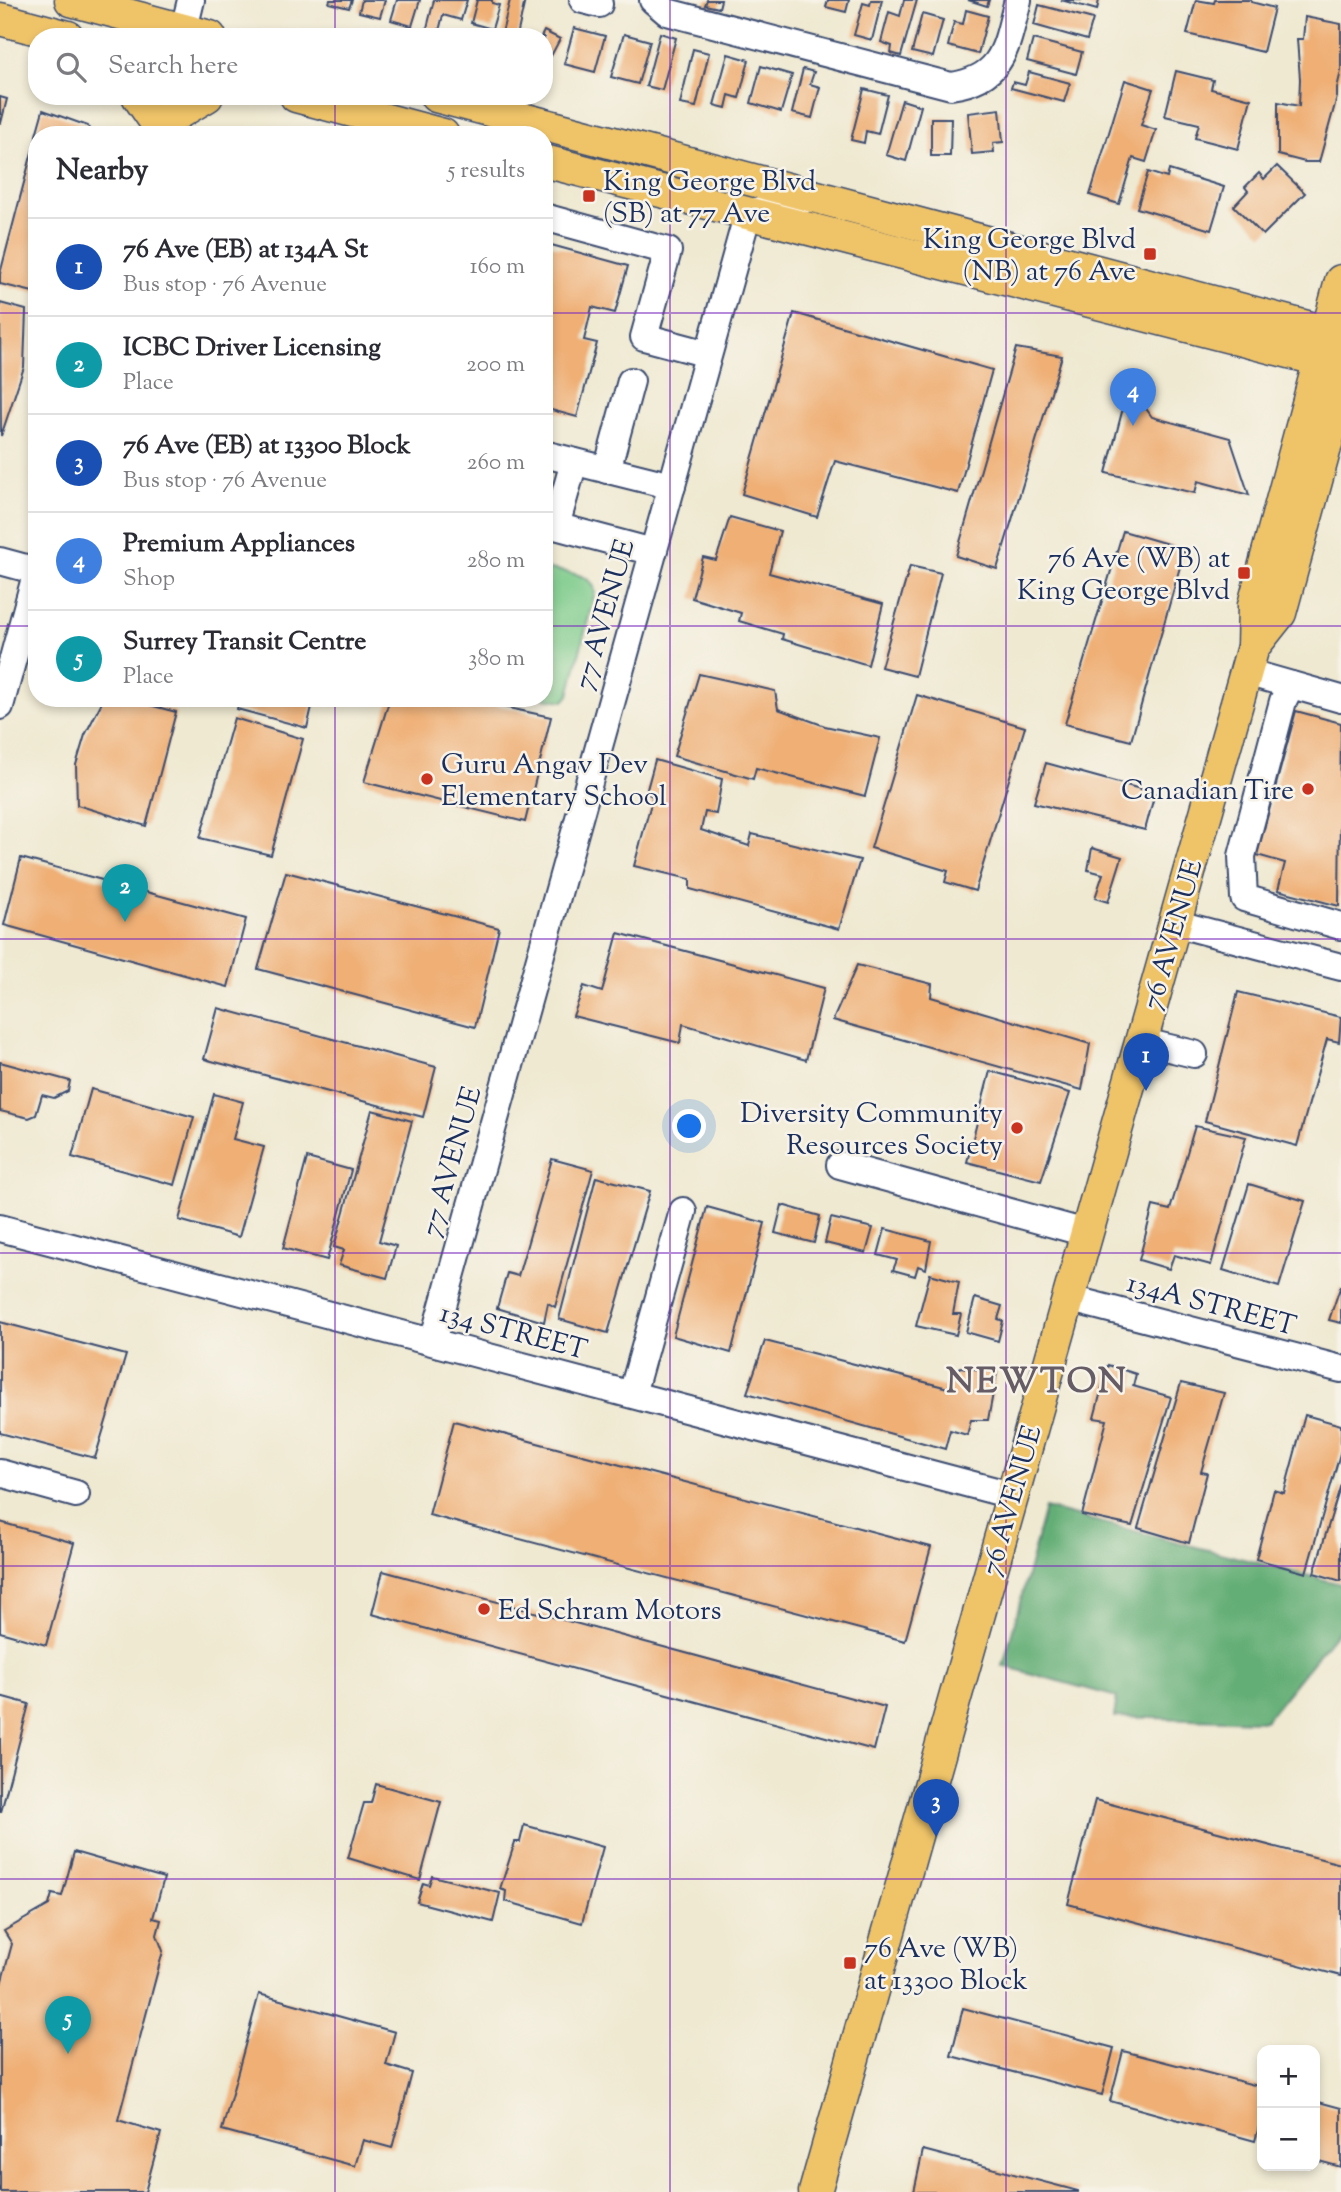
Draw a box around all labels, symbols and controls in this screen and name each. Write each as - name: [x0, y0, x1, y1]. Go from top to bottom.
- search box: [28, 28, 553, 105]
- icon: search: [52, 48, 90, 86]
- text: Search here: [108, 48, 238, 85]
- text: Nearby: [56, 150, 148, 193]
- text: 5 results: [448, 155, 525, 188]
- place label: King George Blvd (SB) at 77 Ave: [603, 163, 816, 235]
- marker: King George Blvd (SB) at 77 Ave: [581, 188, 597, 204]
- place label: King George Blvd (NB) at 76 Ave: [923, 221, 1136, 293]
- text: 76 Ave (EB) at 134A St: [123, 232, 368, 269]
- marker: King George Blvd (NB) at 76 Ave: [1142, 246, 1158, 262]
- text: 1: [75, 251, 83, 284]
- text: 160 m: [470, 251, 525, 284]
- text: Bus stop · 76 Avenue: [123, 269, 327, 302]
- text: ICBC Driver Licensing: [123, 330, 381, 367]
- text: 2: [74, 349, 84, 382]
- text: 200 m: [466, 349, 525, 382]
- text: Place: [123, 367, 174, 400]
- pin: 4: [1110, 368, 1156, 426]
- text: 76 Ave (EB) at 13300 Block: [123, 428, 411, 465]
- text: 3: [74, 447, 84, 480]
- text: 260 m: [467, 447, 525, 480]
- text: Bus stop · 76 Avenue: [123, 465, 327, 498]
- text: Premium Appliances: [123, 526, 355, 563]
- street label: 77 AVENUE: [565, 535, 646, 695]
- place label: 76 Ave (WB) at King George Blvd: [1017, 540, 1230, 612]
- text: 4: [73, 545, 85, 578]
- text: 280 m: [467, 545, 525, 578]
- text: Shop: [123, 563, 175, 596]
- marker: 76 Ave (WB) at King George Blvd: [1236, 565, 1252, 581]
- text: Surrey Transit Centre: [123, 624, 366, 661]
- text: 5: [75, 643, 83, 676]
- text: 380 m: [468, 643, 525, 676]
- text: Place: [123, 661, 174, 694]
- place label: Guru Angav Dev Elementary School: [441, 746, 667, 818]
- marker: Guru Angav Dev Elementary School: [419, 771, 435, 787]
- place label: Canadian Tire: [1121, 772, 1294, 812]
- marker: Canadian Tire: [1300, 781, 1316, 797]
- street label: 76 AVENUE: [1133, 855, 1214, 1014]
- pin: 2: [102, 864, 148, 922]
- pin: 1: [1123, 1033, 1169, 1091]
- street label: 77 AVENUE: [412, 1082, 493, 1242]
- place label: Diversity Community Resources Society: [740, 1095, 1003, 1167]
- your location: [672, 1109, 706, 1143]
- marker: Diversity Community Resources Society: [1009, 1120, 1025, 1136]
- street label: 134A STREET: [1122, 1264, 1301, 1348]
- street label: 134 STREET: [435, 1294, 592, 1372]
- district label: NEWTON: [946, 1358, 1128, 1409]
- street label: 76 AVENUE: [972, 1421, 1053, 1580]
- place label: Ed Schram Motors: [498, 1592, 721, 1632]
- marker: Ed Schram Motors: [476, 1601, 492, 1617]
- pin: 3: [913, 1779, 959, 1837]
- place label: 76 Ave (WB) at 13300 Block: [864, 1930, 1028, 2002]
- marker: 76 Ave (WB) at 13300 Block: [842, 1955, 858, 1971]
- pin: 5: [45, 1996, 91, 2054]
- map controls: [1257, 2045, 1320, 2171]
- button: +: [1257, 2045, 1320, 2108]
- button: −: [1257, 2108, 1320, 2171]

